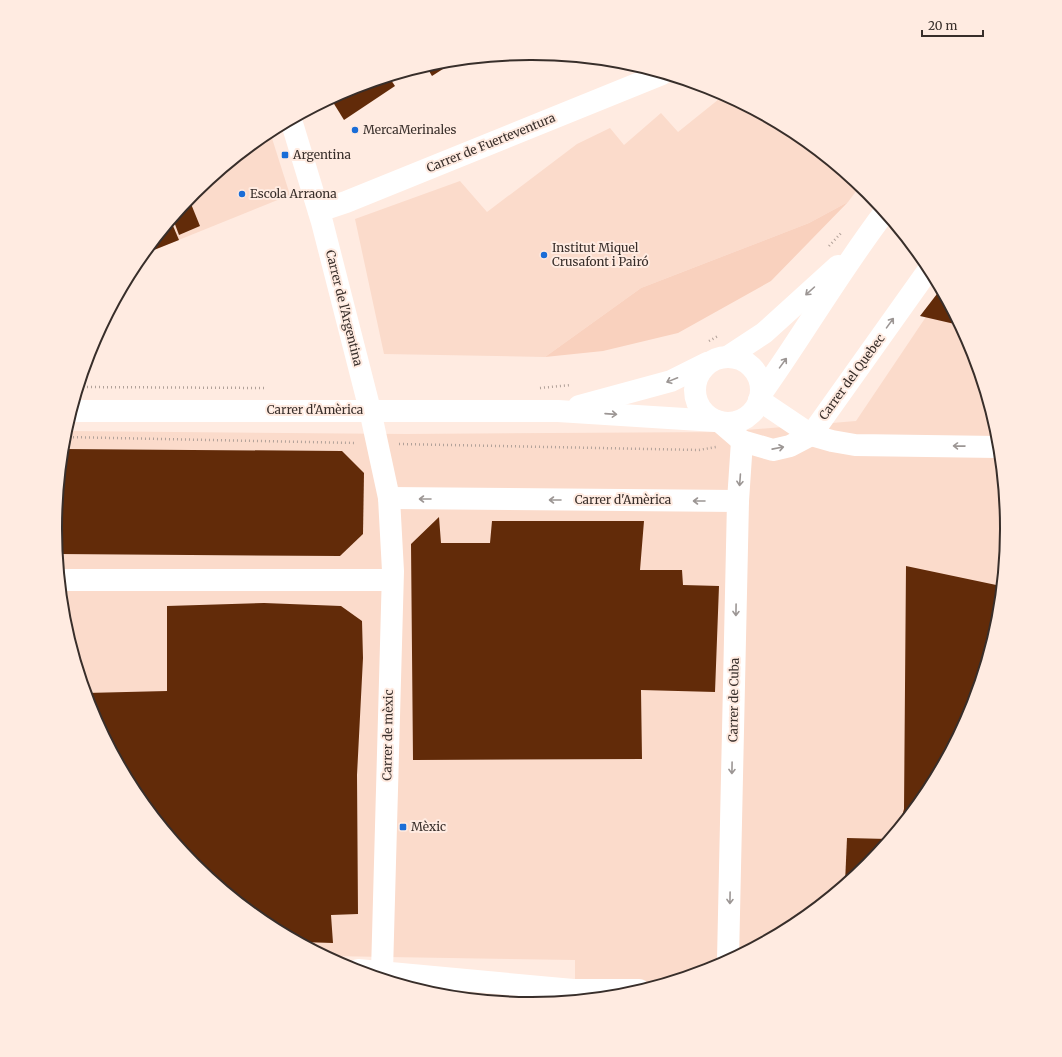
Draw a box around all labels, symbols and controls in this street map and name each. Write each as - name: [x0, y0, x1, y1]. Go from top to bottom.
- scale bar: [922, 12, 983, 38]
- text: 20 m: [928, 18, 957, 33]
- street label: Carrer de Fuerteventura: [424, 110, 558, 175]
- place label: MercaMerinales: [363, 122, 457, 137]
- marker: MercaMerinales: [350, 125, 360, 135]
- place label: Argentina: [292, 147, 351, 162]
- marker: Argentina: [280, 150, 290, 160]
- place label: Escola Arraona: [250, 186, 337, 201]
- marker: Escola Arraona: [237, 189, 247, 199]
- place label: Institut Miquel Crusafont i Pairó: [552, 240, 649, 269]
- street label: Carrer de l'Argentina: [323, 248, 366, 368]
- marker: Institut Miquel Crusafont i Pairó: [539, 250, 549, 260]
- one-way arrow: [804, 287, 815, 296]
- one-way arrow: [886, 318, 894, 329]
- street label: Carrer del Quebec: [816, 331, 888, 422]
- one-way arrow: [779, 357, 787, 368]
- one-way arrow: [667, 377, 679, 385]
- street label: Carrer d'Amèrica: [267, 402, 364, 417]
- one-way arrow: [604, 410, 617, 418]
- one-way arrow: [953, 442, 966, 450]
- one-way arrow: [772, 444, 785, 452]
- one-way arrow: [736, 473, 743, 486]
- street label: Carrer d'Amèrica: [575, 492, 672, 507]
- one-way arrow: [419, 495, 432, 503]
- one-way arrow: [549, 496, 562, 504]
- one-way arrow: [693, 497, 706, 505]
- one-way arrow: [732, 603, 740, 616]
- street label: Carrer de Cuba: [725, 657, 742, 742]
- street label: Carrer de mèxic: [379, 689, 396, 781]
- one-way arrow: [729, 761, 736, 774]
- place label: Mèxic: [411, 819, 446, 834]
- marker: Mèxic: [398, 822, 408, 832]
- one-way arrow: [726, 891, 734, 904]

